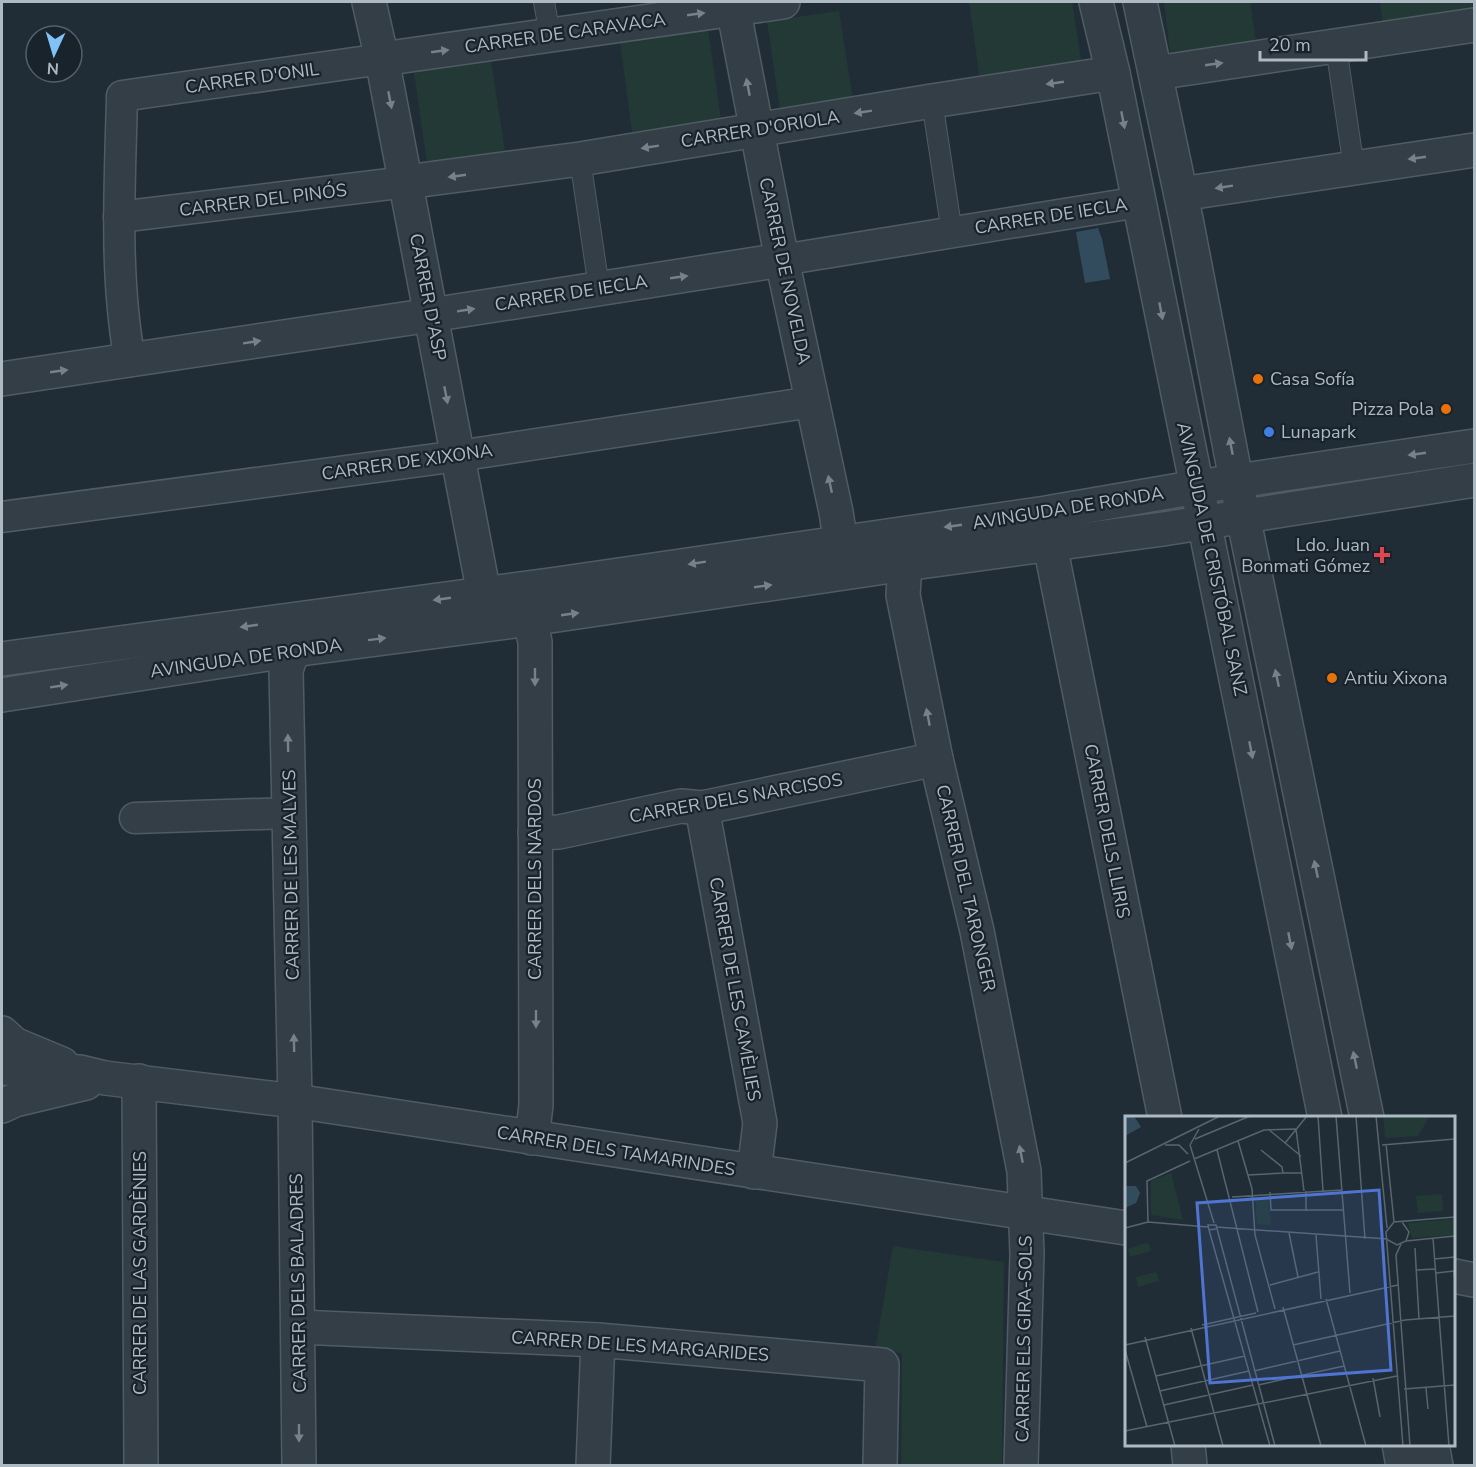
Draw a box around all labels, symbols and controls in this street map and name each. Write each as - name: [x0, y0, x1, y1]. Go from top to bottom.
- street label: CARRER DE CARAVACA: [463, 7, 667, 59]
- one-way arrow: [686, 9, 705, 18]
- north arrow: [24, 24, 84, 84]
- scale bar: [1260, 24, 1366, 62]
- text: 20 m: [1269, 33, 1311, 57]
- one-way arrow: [431, 46, 450, 55]
- text: N: [46, 57, 60, 79]
- street label: CARRER D'ONIL: [183, 57, 321, 99]
- one-way arrow: [1205, 60, 1224, 69]
- one-way arrow: [743, 77, 752, 96]
- one-way arrow: [1046, 79, 1065, 88]
- one-way arrow: [386, 90, 395, 109]
- street label: CARRER D'ORIOLA: [679, 105, 841, 153]
- one-way arrow: [853, 108, 872, 117]
- one-way arrow: [1118, 111, 1128, 129]
- one-way arrow: [640, 143, 659, 152]
- one-way arrow: [1407, 154, 1426, 163]
- one-way arrow: [447, 171, 466, 180]
- street label: CARRER DE NOVELDA: [753, 175, 817, 367]
- street label: CARRER DEL PINÓS: [178, 178, 348, 222]
- one-way arrow: [1214, 183, 1233, 192]
- street label: CARRER DE IECLA: [973, 192, 1129, 240]
- street label: CARRER D'ASP: [404, 231, 452, 363]
- street label: CARRER DE IECLA: [493, 269, 649, 317]
- one-way arrow: [670, 272, 689, 281]
- one-way arrow: [1157, 302, 1167, 320]
- one-way arrow: [457, 305, 476, 314]
- one-way arrow: [243, 338, 262, 347]
- one-way arrow: [50, 366, 69, 375]
- place label: Casa Sofía: [1270, 367, 1355, 391]
- marker: Casa Sofía: [1251, 372, 1265, 386]
- one-way arrow: [442, 385, 451, 404]
- place label: Pizza Pola: [1352, 397, 1434, 421]
- marker: Pizza Pola: [1439, 402, 1453, 416]
- street label: AVINGUDA DE CRISTÓBAL SANZ: [1171, 420, 1253, 698]
- place label: Lunapark: [1281, 420, 1357, 444]
- marker: Lunapark: [1262, 425, 1276, 439]
- one-way arrow: [1226, 436, 1235, 455]
- street label: CARRER DE XIXONA: [320, 438, 494, 486]
- one-way arrow: [1407, 450, 1426, 459]
- one-way arrow: [825, 474, 834, 493]
- street label: AVINGUDA DE RONDA: [971, 481, 1165, 535]
- one-way arrow: [943, 521, 962, 530]
- place label: Ldo. Juan Bonmati Gómez: [1241, 533, 1370, 578]
- marker: Ldo. Juan Bonmati Gómez: [1375, 548, 1389, 562]
- one-way arrow: [688, 558, 707, 567]
- one-way arrow: [754, 582, 773, 591]
- one-way arrow: [432, 595, 451, 604]
- one-way arrow: [561, 609, 580, 618]
- one-way arrow: [239, 621, 258, 630]
- street label: AVINGUDA DE RONDA: [149, 633, 343, 683]
- one-way arrow: [367, 634, 386, 644]
- place label: Antiu Xixona: [1344, 666, 1447, 690]
- one-way arrow: [530, 668, 540, 687]
- one-way arrow: [1272, 668, 1281, 687]
- marker: Antiu Xixona: [1325, 671, 1339, 685]
- one-way arrow: [50, 681, 69, 690]
- one-way arrow: [923, 707, 932, 726]
- one-way arrow: [283, 733, 293, 752]
- one-way arrow: [1247, 741, 1256, 760]
- street label: CARRER DELS LLIRIS: [1078, 742, 1136, 920]
- street label: CARRER DELS NARCISOS: [627, 767, 845, 829]
- street label: CARRER DE LES MALVES: [277, 769, 305, 981]
- street label: CARRER DELS NARDOS: [523, 778, 547, 980]
- street label: CARRER DEL TARONGER: [930, 782, 1002, 994]
- one-way arrow: [1311, 860, 1320, 879]
- street label: CARRER DE LES CAMÈLIES: [703, 875, 767, 1103]
- one-way arrow: [1286, 932, 1295, 951]
- one-way arrow: [531, 1010, 541, 1029]
- one-way arrow: [289, 1033, 299, 1052]
- one-way arrow: [1350, 1050, 1359, 1069]
- inset map: [1125, 1116, 1455, 1446]
- street label: CARRER DELS TAMARINDES: [495, 1120, 737, 1182]
- one-way arrow: [1016, 1144, 1025, 1163]
- street label: CARRER DE LAS GARDÈNIES: [128, 1151, 152, 1395]
- street label: CARRER DELS BALADRES: [284, 1173, 312, 1393]
- street label: CARRER ELS GIRA-SOLS: [1010, 1235, 1038, 1443]
- street label: CARRER DE LES MARGARIDES: [510, 1325, 770, 1367]
- one-way arrow: [294, 1423, 304, 1442]

